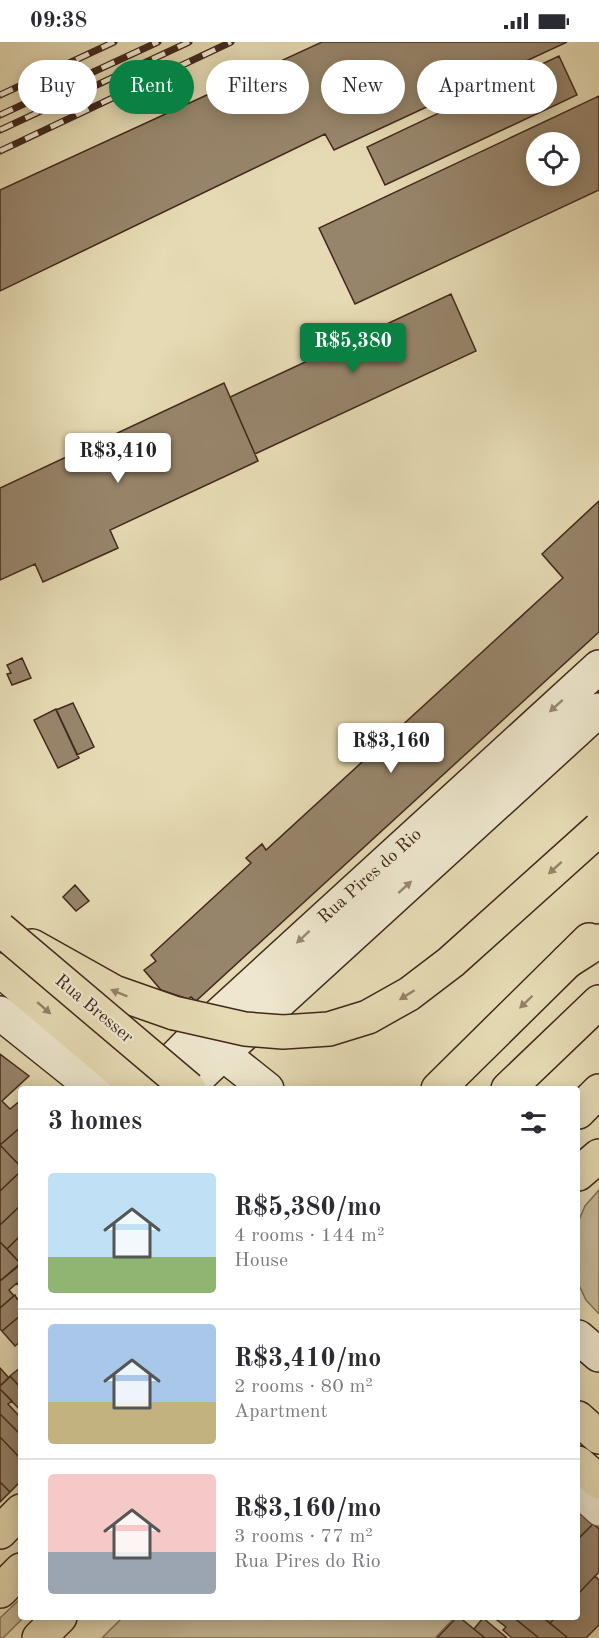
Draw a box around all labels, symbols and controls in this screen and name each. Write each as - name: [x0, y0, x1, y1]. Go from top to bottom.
- text: 09:38: [30, 10, 87, 32]
- chip: Buy: [18, 60, 97, 114]
- chip: Rent: [109, 60, 194, 114]
- chip: Filters: [206, 60, 309, 114]
- chip: New: [321, 60, 405, 114]
- chip: Apartment: [417, 60, 557, 114]
- map controls: [526, 132, 580, 186]
- button: locate: [526, 132, 580, 186]
- pin: R$5,380: [298, 323, 408, 374]
- text: R$5,380: [314, 332, 392, 352]
- pin: R$3,410: [63, 433, 173, 484]
- text: R$3,410: [79, 442, 157, 462]
- one-way arrow: [549, 699, 564, 712]
- pin: R$3,160: [336, 723, 446, 774]
- text: R$3,160: [352, 732, 430, 752]
- street label: Rua Pires do Rio: [315, 825, 425, 927]
- one-way arrow: [548, 861, 563, 875]
- one-way arrow: [397, 881, 412, 894]
- one-way arrow: [296, 930, 311, 943]
- street label: Rua Bresser: [52, 971, 137, 1047]
- one-way arrow: [110, 988, 128, 997]
- one-way arrow: [399, 989, 416, 1000]
- one-way arrow: [520, 995, 534, 1009]
- one-way arrow: [36, 1001, 51, 1014]
- icon: filters: [517, 1106, 550, 1139]
- text: 3 homes: [48, 1109, 142, 1135]
- text: R$5,380/mo: [234, 1195, 381, 1221]
- icon: home: [96, 1197, 168, 1269]
- text: 4 rooms · 144 m²: [234, 1226, 384, 1246]
- text: House: [234, 1251, 288, 1271]
- text: R$3,410/mo: [234, 1346, 381, 1372]
- icon: home: [96, 1348, 168, 1420]
- text: 2 rooms · 80 m²: [234, 1377, 373, 1397]
- text: Apartment: [234, 1402, 328, 1422]
- text: R$3,160/mo: [234, 1496, 381, 1522]
- icon: home: [96, 1498, 168, 1570]
- text: 3 rooms · 77 m²: [234, 1527, 373, 1547]
- text: Rua Pires do Rio: [234, 1552, 381, 1572]

